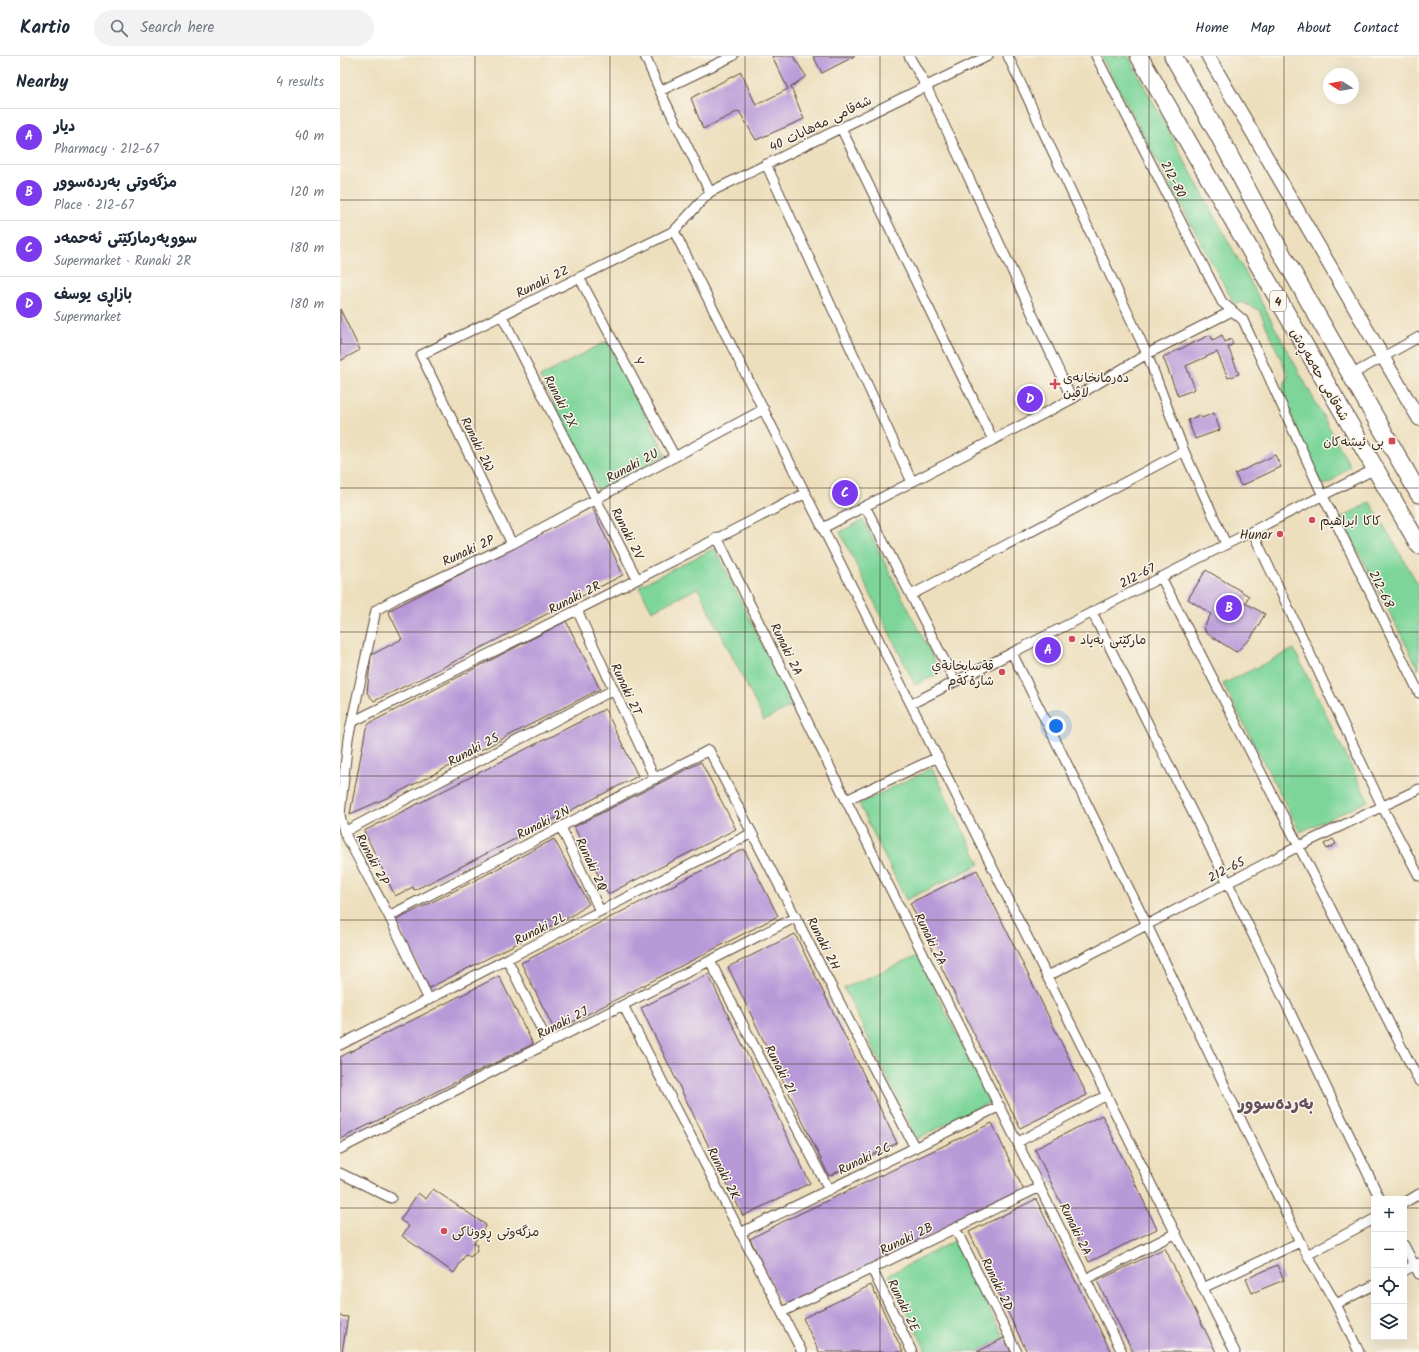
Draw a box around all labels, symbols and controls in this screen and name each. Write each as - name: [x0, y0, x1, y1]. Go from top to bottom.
- search box: [94, 10, 374, 46]
- text: Kartio: [20, 13, 70, 43]
- text: Search here: [140, 16, 214, 40]
- icon: search: [108, 17, 130, 39]
- text: Home: [1195, 17, 1229, 39]
- text: Map: [1251, 17, 1275, 39]
- text: About: [1297, 17, 1331, 39]
- text: Contact: [1353, 17, 1399, 39]
- north arrow: [1323, 68, 1359, 104]
- text: Nearby: [16, 69, 68, 96]
- text: 4 results: [276, 72, 324, 93]
- street label: شەقامی مەهابات 40: [766, 90, 876, 158]
- text: ديار: [54, 115, 75, 139]
- text: A: [25, 126, 33, 147]
- text: 40 m: [295, 126, 324, 147]
- text: Pharmacy · 212-67: [54, 139, 159, 160]
- street label: 212-80: [1154, 157, 1191, 202]
- text: مزگەوتی بەردەسوور: [54, 171, 177, 195]
- text: B: [25, 182, 33, 203]
- text: 120 m: [290, 182, 324, 203]
- text: Place · 212-67: [54, 195, 134, 216]
- text: سووپەرمارکێتی ئەحمەد: [54, 227, 197, 251]
- text: C: [25, 238, 33, 259]
- text: 180 m: [290, 238, 324, 259]
- text: Supermarket · Runaki 2R: [54, 251, 191, 272]
- street label: Runaki 2Z: [512, 260, 573, 304]
- text: بازاڕی یوسف: [54, 283, 132, 307]
- road number: 4: [1270, 291, 1286, 311]
- text: D: [25, 294, 33, 315]
- text: 180 m: [290, 294, 324, 315]
- text: Supermarket: [54, 307, 121, 328]
- street label: شەقامی حەمەڕەش: [1284, 324, 1354, 425]
- street label: Y: [627, 353, 649, 370]
- place label: دەرمانخانەی لاڤین: [1063, 368, 1129, 404]
- street label: Runaki 2X: [537, 372, 582, 433]
- marker: دەرمانخانەی لاڤین: [1050, 379, 1060, 389]
- pin: D: [1017, 384, 1043, 414]
- street label: Runaki 2W: [454, 414, 499, 476]
- place label: بی ئیشەکان: [1323, 432, 1384, 453]
- marker: بی ئیشەکان: [1387, 436, 1397, 446]
- street label: Runaki 2U: [603, 444, 663, 489]
- pin: C: [832, 478, 858, 508]
- street label: Runaki 2V: [605, 504, 649, 564]
- place label: کاکا ابراهيم: [1320, 511, 1382, 532]
- marker: کاکا ابراهيم: [1307, 515, 1317, 525]
- place label: Hunar: [1240, 525, 1273, 546]
- marker: Hunar: [1275, 529, 1285, 539]
- street label: Runaki 2P: [439, 530, 499, 573]
- street label: 212-67: [1116, 558, 1160, 594]
- street label: 212-68: [1362, 567, 1399, 612]
- street label: Runaki 2R: [545, 576, 605, 620]
- pin: B: [1216, 593, 1242, 623]
- street label: Runaki 2A: [764, 620, 808, 680]
- place label: مارکێتی بەیاد: [1080, 630, 1146, 651]
- marker: مارکێتی بەیاد: [1067, 634, 1077, 644]
- pin: A: [1035, 635, 1061, 665]
- place label: قةسابخانةي شارةكةم: [932, 656, 994, 692]
- street label: Runaki 2T: [604, 660, 647, 720]
- marker: قةسابخانةي شارةكةم: [997, 667, 1007, 677]
- your location: [1046, 716, 1066, 736]
- street label: Runaki 2S: [444, 728, 503, 773]
- street label: Runaki 2N: [513, 801, 574, 846]
- street label: Runaki 2P: [349, 830, 395, 890]
- street label: Runaki 2Q: [569, 834, 612, 895]
- street label: 212-65: [1204, 852, 1250, 889]
- street label: Runaki 2L: [511, 907, 570, 951]
- street label: Runaki 2A: [908, 910, 952, 970]
- street label: Runaki 2H: [800, 913, 845, 974]
- street label: Runaki 2J: [533, 1001, 593, 1045]
- street label: Runaki 2I: [758, 1041, 801, 1098]
- district label: بەردەسوور: [1236, 1091, 1314, 1118]
- street label: Runaki 2C: [835, 1137, 895, 1181]
- street label: Runaki 2K: [700, 1144, 745, 1204]
- map controls: [1371, 1196, 1407, 1340]
- button: +: [1371, 1196, 1407, 1232]
- street label: Runaki 2A: [1053, 1200, 1097, 1260]
- street label: Runaki 2B: [876, 1217, 937, 1261]
- place label: مزگەوتی ڕووناکی: [452, 1222, 539, 1243]
- marker: مزگەوتی ڕووناکی: [439, 1226, 449, 1236]
- button: −: [1371, 1232, 1407, 1268]
- street label: Runaki 2D: [975, 1254, 1019, 1315]
- button: locate: [1371, 1268, 1407, 1304]
- street label: Runaki 2E: [881, 1276, 925, 1336]
- button: layers: [1371, 1304, 1407, 1340]

